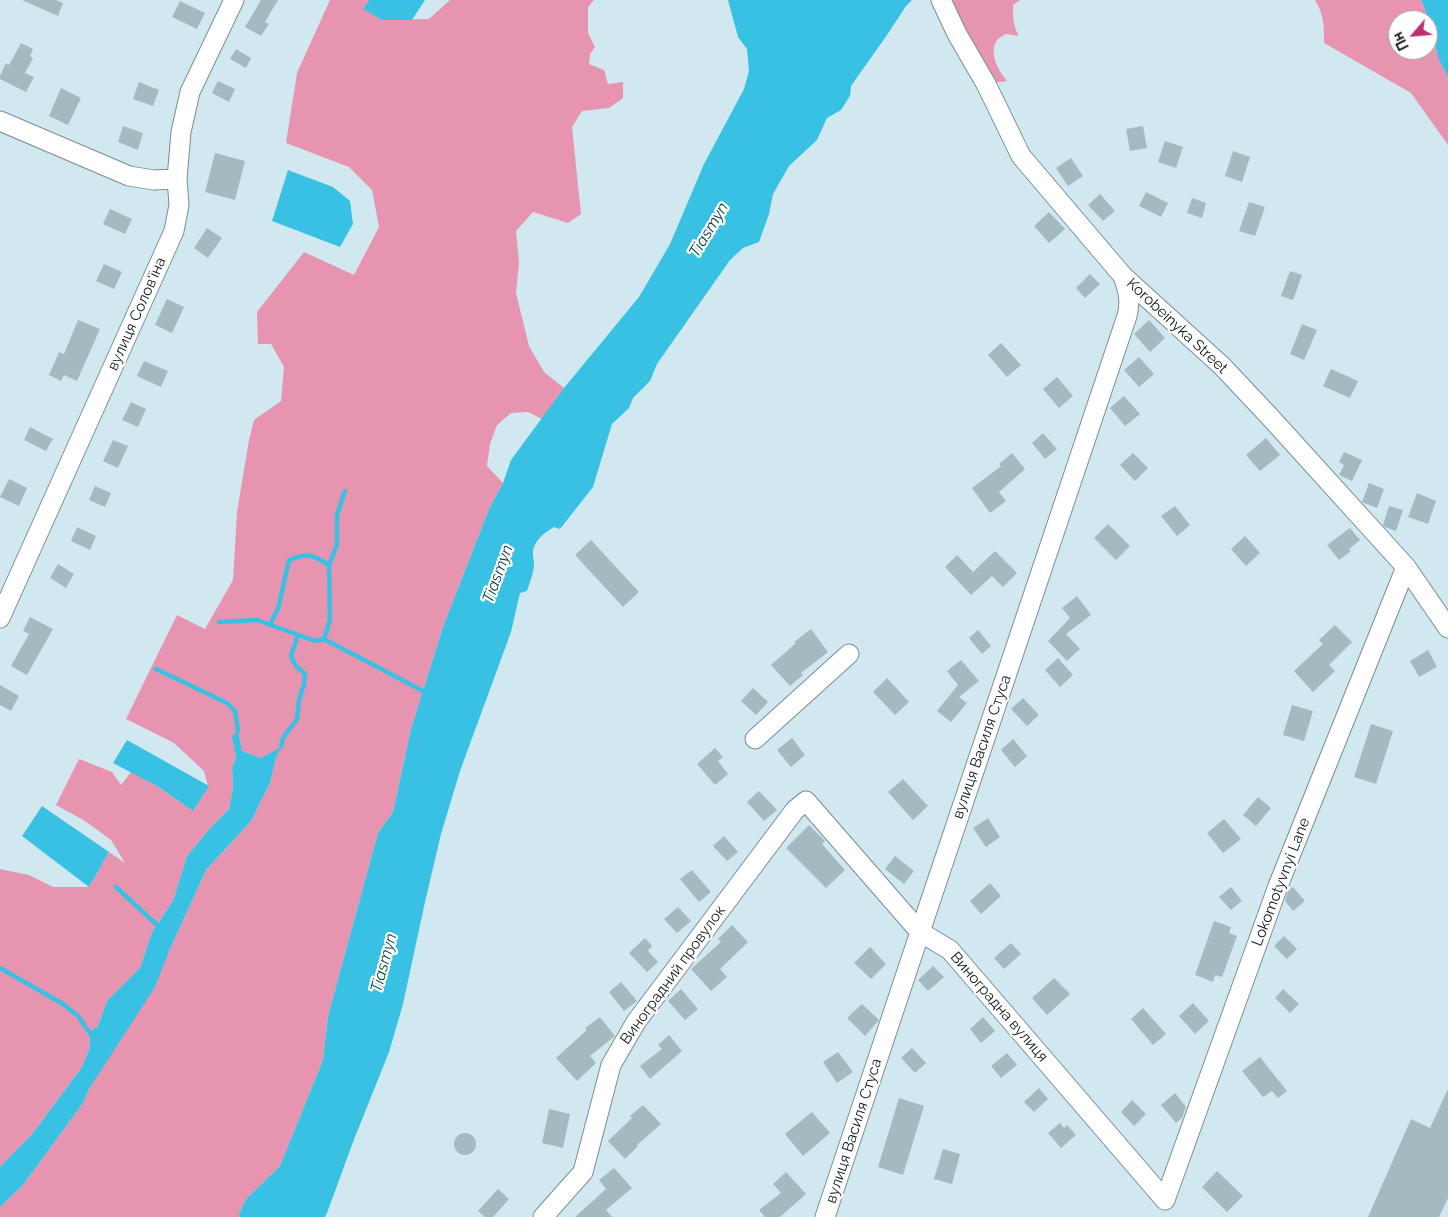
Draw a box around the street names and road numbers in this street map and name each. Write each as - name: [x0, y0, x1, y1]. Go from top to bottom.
- street label: вулиця Солов'їна: [104, 255, 170, 373]
- street label: Korobeinyka Street: [1123, 275, 1231, 377]
- street label: вулиця Василя Стуса: [949, 673, 1015, 821]
- street label: Lokomotyvnyi Lane: [1248, 815, 1314, 949]
- street label: Виноградний провулок: [617, 902, 729, 1048]
- street label: Виноградна вулиця: [946, 948, 1052, 1066]
- street label: вулиця Василя Стуса: [822, 1056, 886, 1206]

